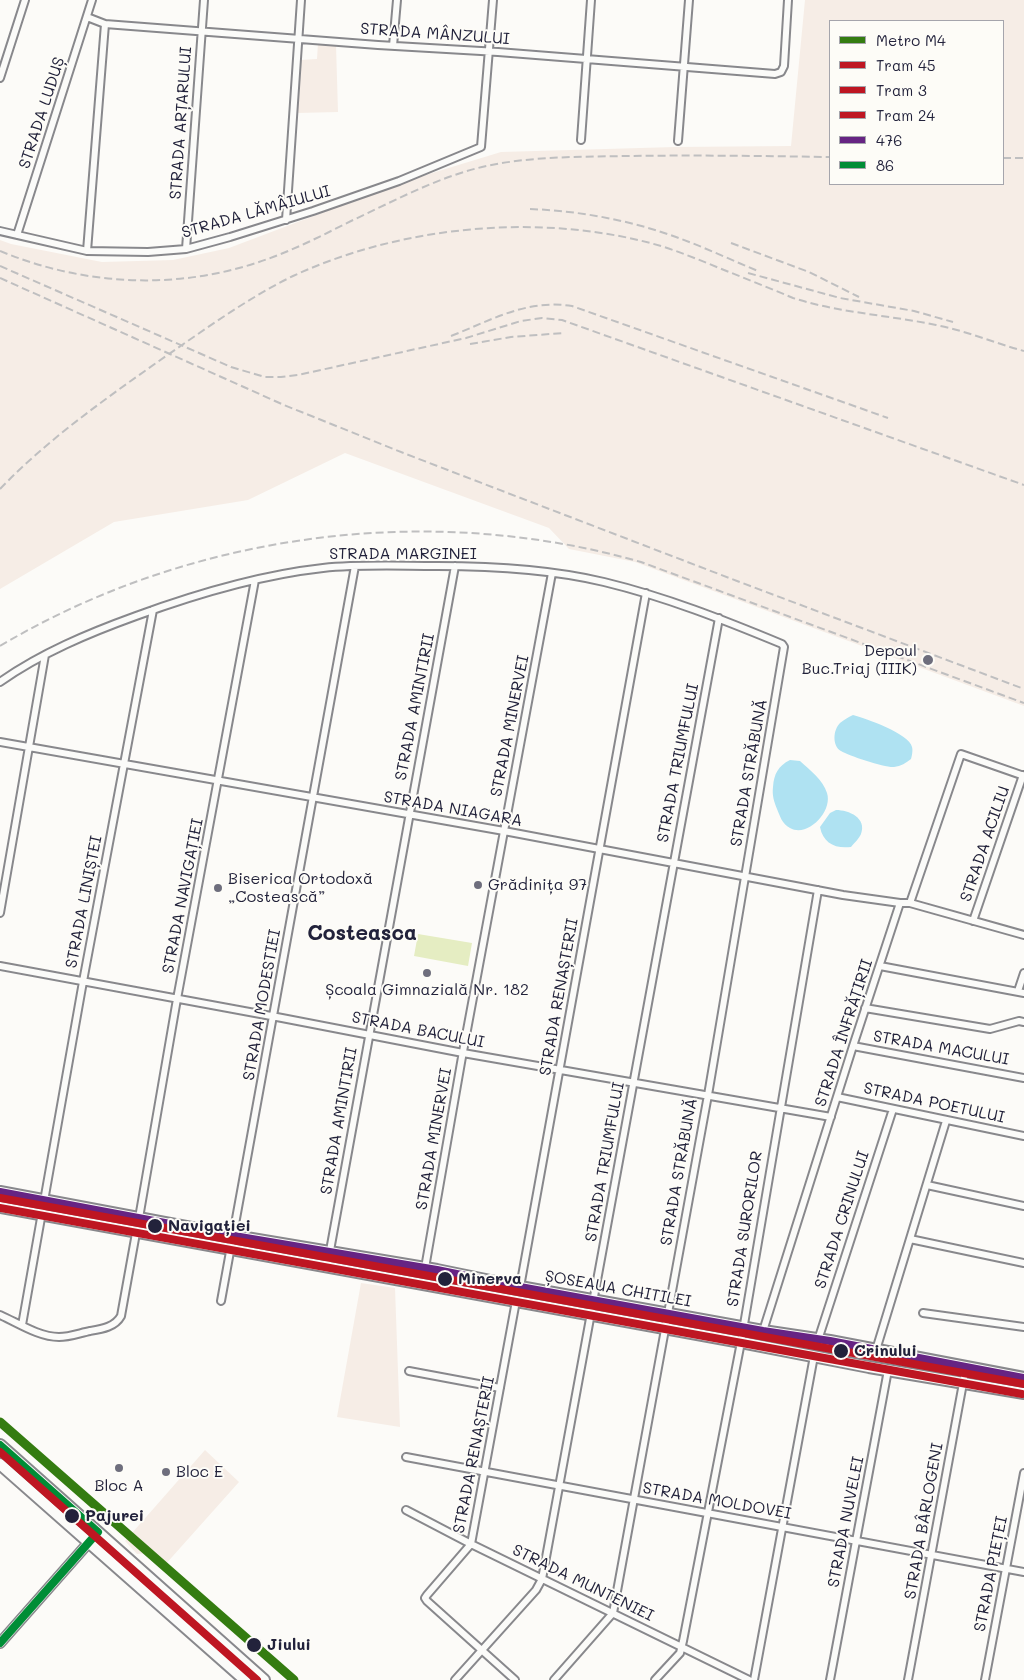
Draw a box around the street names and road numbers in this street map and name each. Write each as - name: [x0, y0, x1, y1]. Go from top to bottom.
- street label: STRADA MÂNZULUI: [360, 19, 510, 49]
- street label: STRADA ARȚARULUI: [166, 46, 196, 200]
- street label: STRADA LUDUȘ: [15, 55, 69, 171]
- street label: STRADA LĂMÂIULUI: [180, 182, 332, 242]
- street label: STRADA MARGINEI: [329, 544, 477, 564]
- street label: STRADA AMINTIRII: [391, 632, 439, 782]
- street label: STRADA MINERVEI: [487, 654, 533, 798]
- street label: STRADA TRIUMFULUI: [653, 682, 703, 844]
- street label: STRADA STRĂBUNĂ: [727, 698, 771, 848]
- street label: STRADA ACILIU: [956, 784, 1014, 904]
- street label: STRADA NIAGARA: [382, 787, 524, 831]
- street label: STRADA NAVIGAȚIEI: [159, 817, 207, 975]
- street label: STRADA LINIȘTEI: [62, 834, 106, 970]
- street label: STRADA RENAȘTERII: [536, 917, 582, 1077]
- street label: STRADA MODESTIEI: [239, 928, 285, 1082]
- street label: STRADA ÎNFRĂȚIRII: [811, 957, 877, 1109]
- street label: STRADA BACULUI: [350, 1008, 486, 1052]
- street label: STRADA MACULUI: [872, 1027, 1010, 1069]
- street label: STRADA AMINTIRII: [317, 1046, 361, 1196]
- street label: STRADA MINERVEI: [412, 1066, 456, 1212]
- street label: STRADA POETULUI: [862, 1079, 1006, 1127]
- street label: STRADA TRIUMFULUI: [582, 1081, 628, 1243]
- street label: STRADA STRĂBUNĂ: [657, 1097, 701, 1247]
- street label: STRADA CRINULUI: [811, 1149, 873, 1291]
- street label: STRADA SURORILOR: [723, 1150, 767, 1308]
- street label: ȘOSEAUA CHITILEI: [543, 1267, 693, 1311]
- street label: STRADA RENAȘTERII: [449, 1375, 499, 1535]
- street label: STRADA BÂRLOGENI: [901, 1441, 947, 1601]
- street label: STRADA NUVELEI: [824, 1455, 868, 1589]
- street label: STRADA MOLDOVEI: [641, 1478, 793, 1524]
- street label: STRADA PIEȚEI: [970, 1515, 1012, 1633]
- street label: STRADA MUNTENIEI: [509, 1540, 657, 1626]

